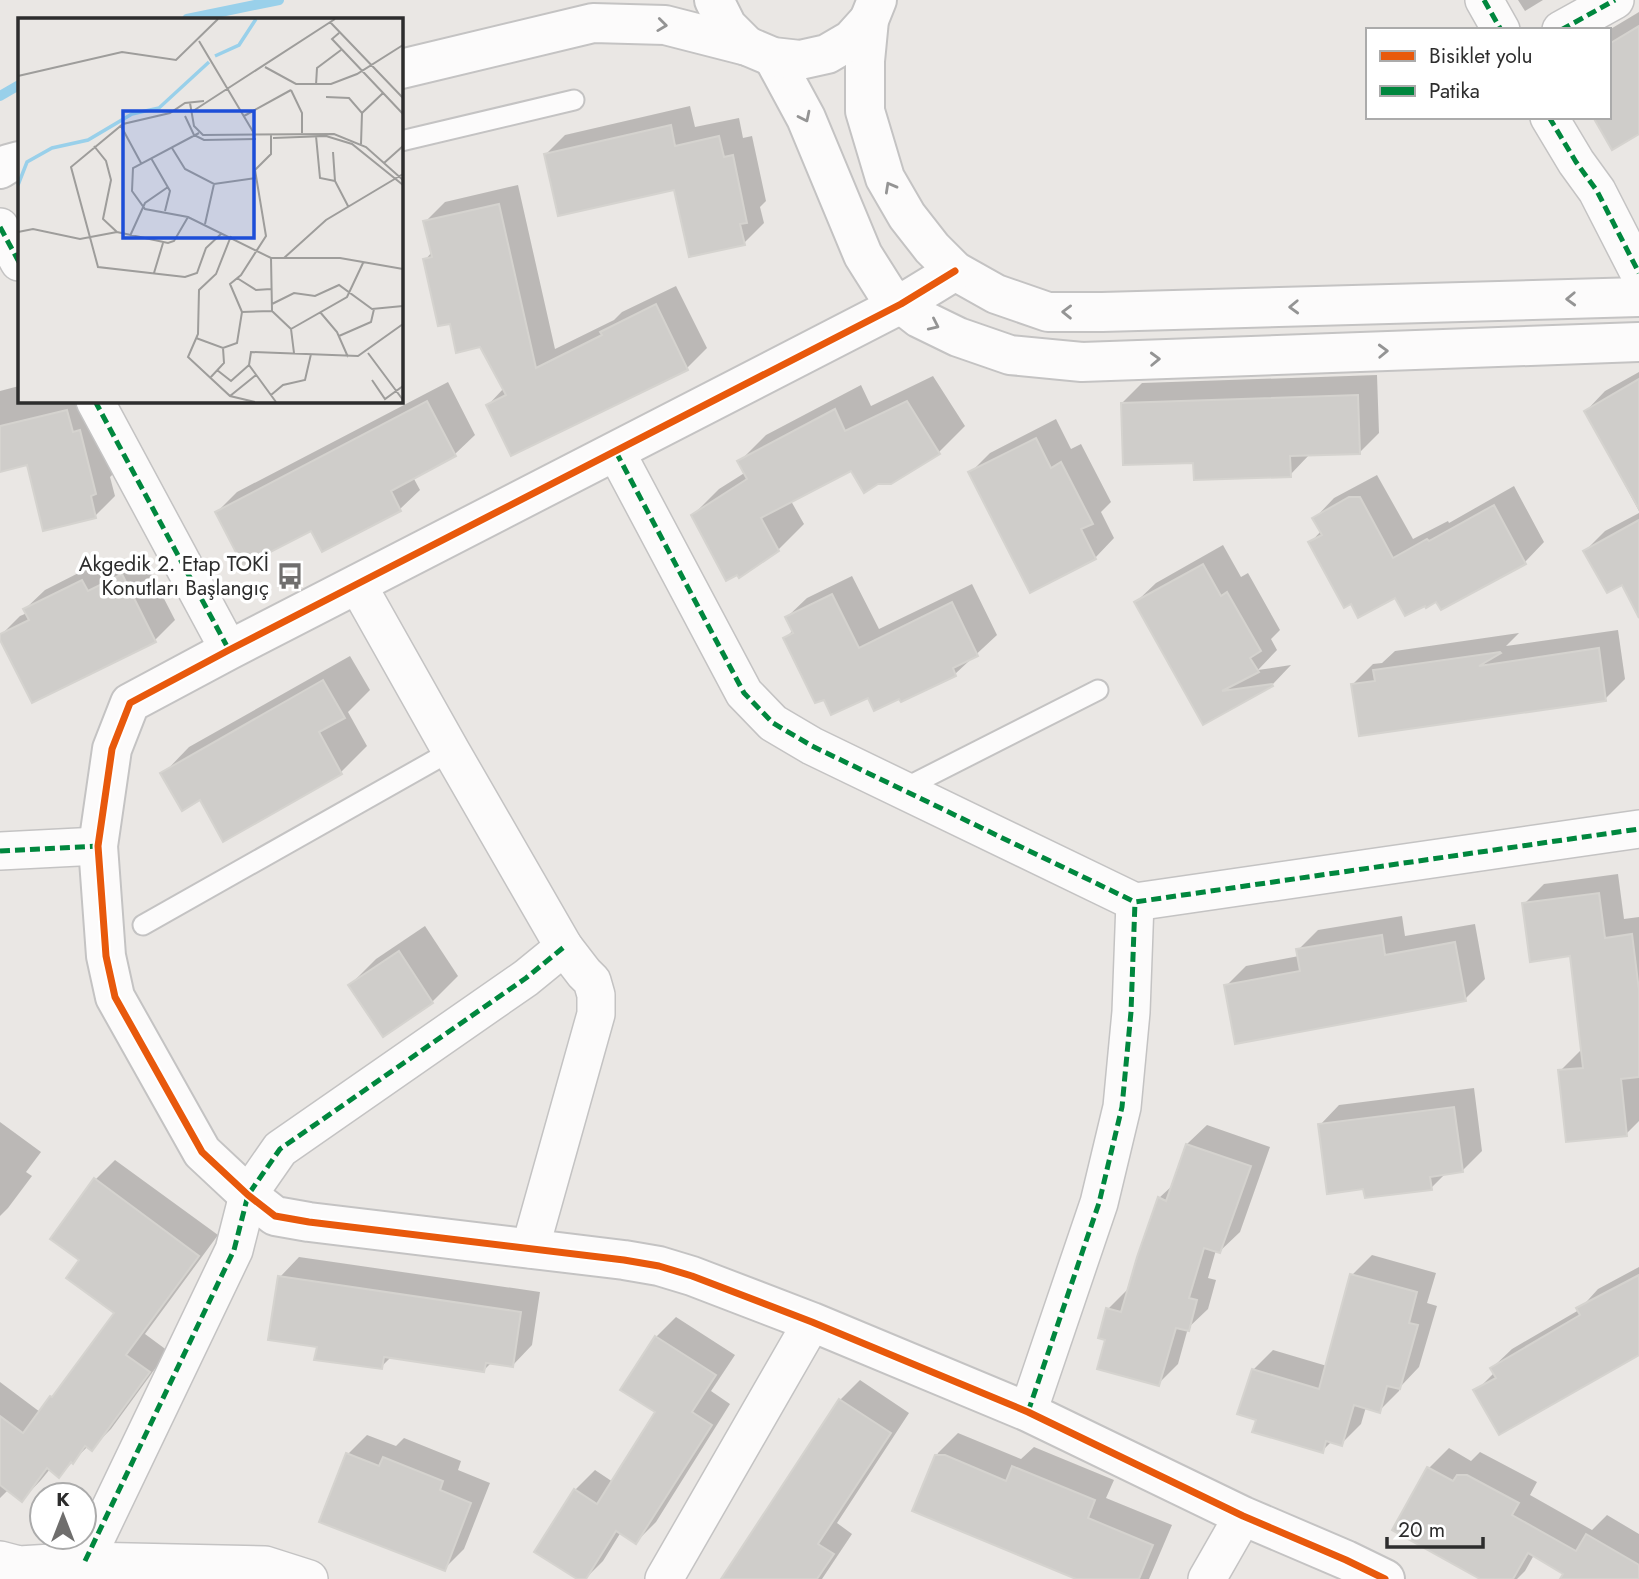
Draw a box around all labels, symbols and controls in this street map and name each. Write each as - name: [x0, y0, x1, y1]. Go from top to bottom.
- inset map: [18, 18, 402, 402]
- one-way arrow: [656, 18, 667, 33]
- legend: [1366, 28, 1611, 119]
- text: Bisiklet yolu: [1429, 41, 1533, 71]
- text: Patika: [1429, 76, 1480, 106]
- one-way arrow: [797, 110, 811, 122]
- one-way arrow: [885, 182, 899, 194]
- one-way arrow: [1565, 291, 1576, 306]
- one-way arrow: [1289, 299, 1300, 314]
- one-way arrow: [1061, 304, 1072, 320]
- one-way arrow: [927, 317, 939, 331]
- one-way arrow: [1378, 344, 1389, 359]
- one-way arrow: [1150, 352, 1161, 367]
- place label: Akgedik 2. Etap TOKİ Konutları Başlangıç: [79, 549, 269, 603]
- bus stop icon: Akgedik 2. Etap TOKİ Konutları Başlangıç: [275, 561, 305, 591]
- north arrow: [28, 1481, 98, 1551]
- text: K: [56, 1486, 70, 1513]
- scale bar: [1387, 1506, 1483, 1550]
- text: 20 m: [1398, 1515, 1445, 1545]

